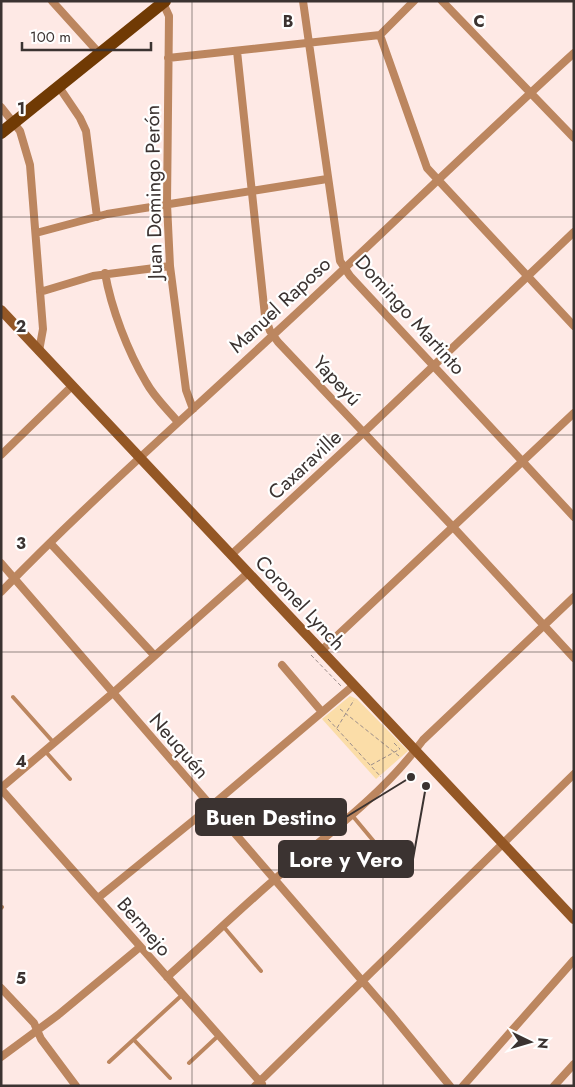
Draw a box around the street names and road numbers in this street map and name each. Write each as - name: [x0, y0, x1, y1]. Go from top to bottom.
- street label: Juan Domingo Perón: [138, 105, 170, 282]
- street label: Domingo Martinto: [348, 248, 472, 382]
- street label: Manuel Raposo: [223, 250, 337, 360]
- street label: Yapeyú: [306, 349, 368, 413]
- street label: Caxaraville: [262, 423, 348, 507]
- street label: Coronel Lynch: [248, 549, 352, 657]
- street label: Neuquén: [142, 707, 216, 785]
- street label: Bermejo: [110, 891, 178, 963]

